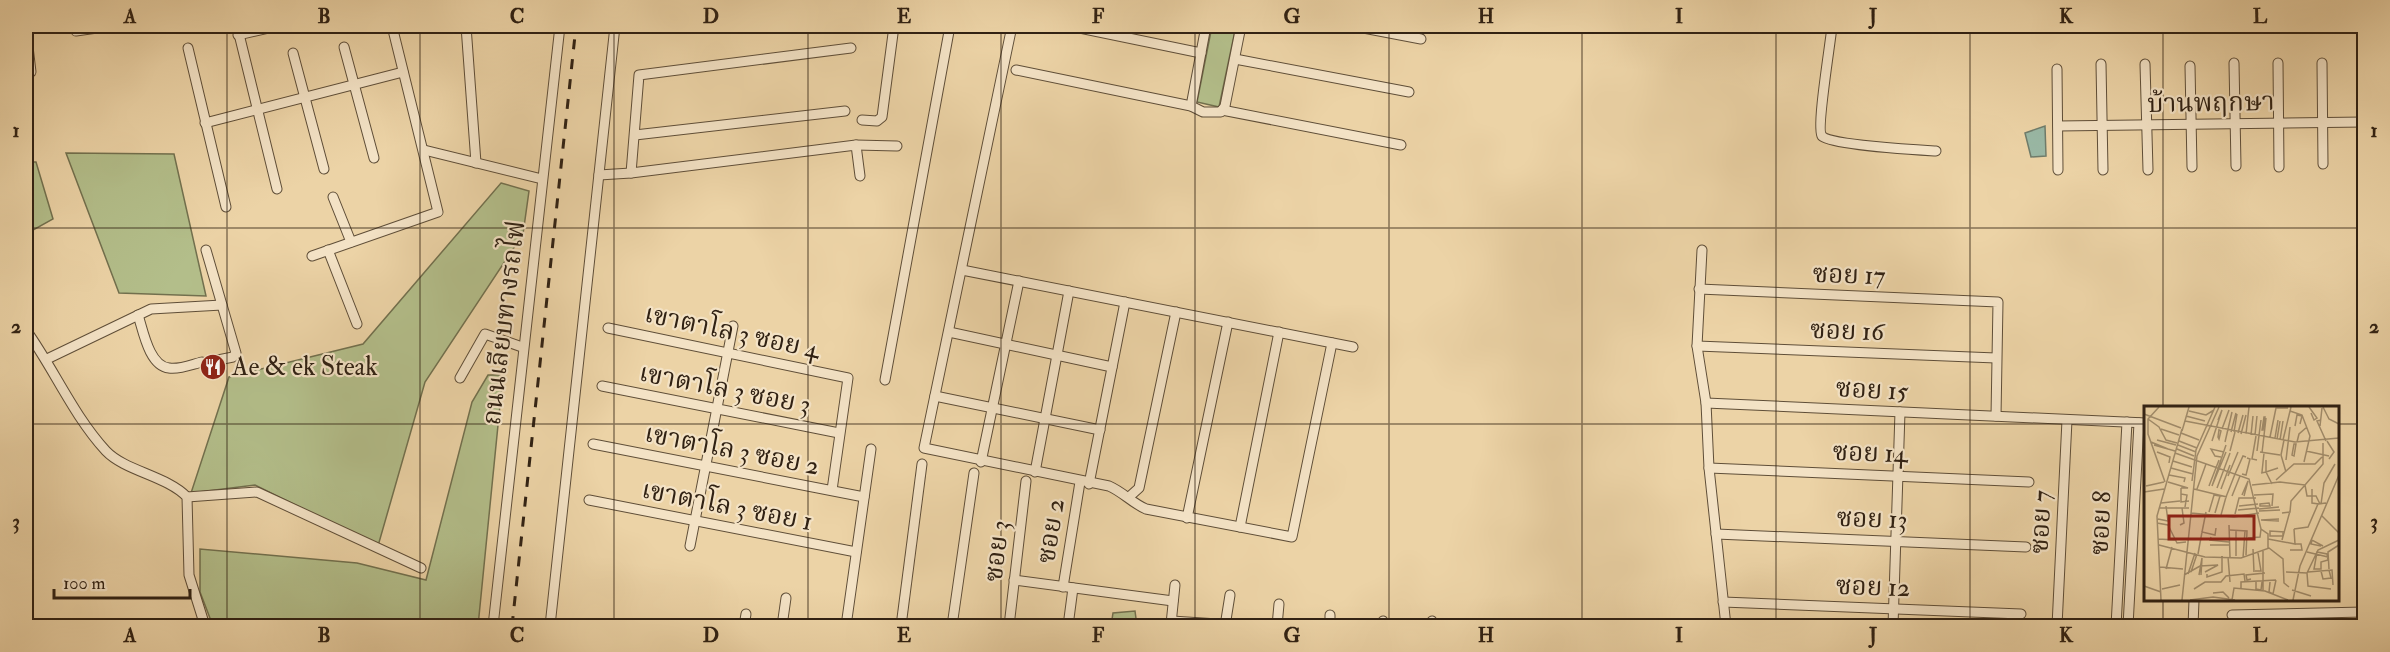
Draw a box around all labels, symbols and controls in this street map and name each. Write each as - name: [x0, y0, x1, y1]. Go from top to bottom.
- text: A: [123, 4, 137, 29]
- text: B: [317, 4, 331, 29]
- text: C: [510, 4, 524, 29]
- text: D: [703, 4, 719, 29]
- text: E: [897, 4, 912, 29]
- text: F: [1092, 4, 1105, 29]
- text: G: [1284, 4, 1301, 29]
- text: H: [1478, 4, 1494, 29]
- text: I: [1675, 4, 1683, 29]
- text: J: [1868, 4, 1877, 29]
- text: K: [2059, 4, 2074, 29]
- text: L: [2253, 4, 2268, 29]
- street label: บ้านพฤกษา: [2147, 86, 2275, 120]
- text: 1: [12, 118, 20, 143]
- text: 1: [2370, 118, 2378, 143]
- street label: ถนนเลียบทางรถไฟ: [473, 219, 532, 427]
- street label: ซอย 17: [1812, 258, 1886, 292]
- street label: เขาตาโล 3 ซอย 4: [642, 295, 824, 366]
- text: 2: [11, 314, 21, 339]
- street label: ซอย 16: [1809, 314, 1887, 348]
- text: 2: [2369, 314, 2379, 339]
- place label: Ae & ek Steak: [231, 351, 378, 383]
- restaurant icon: Ae & ek Steak: [198, 352, 228, 382]
- street label: เขาตาโล 3 ซอย 3: [637, 354, 814, 421]
- street label: ซอย 15: [1835, 372, 1910, 408]
- inset map: [2144, 406, 2339, 601]
- street label: เขาตาโล 3 ซอย 2: [642, 414, 823, 483]
- street label: ซอย 14: [1832, 436, 1909, 470]
- street label: เขาตาโล 3 ซอย 1: [639, 471, 816, 538]
- street label: ซอย 7: [2023, 489, 2059, 555]
- street label: ซอย 8: [2083, 490, 2119, 556]
- street label: ซอย 2: [1030, 496, 1072, 566]
- street label: ซอย 13: [1836, 502, 1908, 536]
- text: 3: [12, 509, 20, 534]
- text: 3: [2370, 509, 2378, 534]
- street label: ซอย 3: [977, 518, 1017, 584]
- scale bar: [54, 562, 190, 600]
- street label: ซอย 12: [1835, 570, 1911, 604]
- text: 100 m: [63, 572, 106, 595]
- text: A: [123, 623, 137, 648]
- text: B: [317, 623, 331, 648]
- text: C: [510, 623, 524, 648]
- text: D: [703, 623, 719, 648]
- text: E: [897, 623, 912, 648]
- text: F: [1092, 623, 1105, 648]
- text: G: [1284, 623, 1301, 648]
- text: H: [1478, 623, 1494, 648]
- text: I: [1675, 623, 1683, 648]
- text: J: [1868, 623, 1877, 648]
- text: K: [2059, 623, 2074, 648]
- text: L: [2253, 623, 2268, 648]

